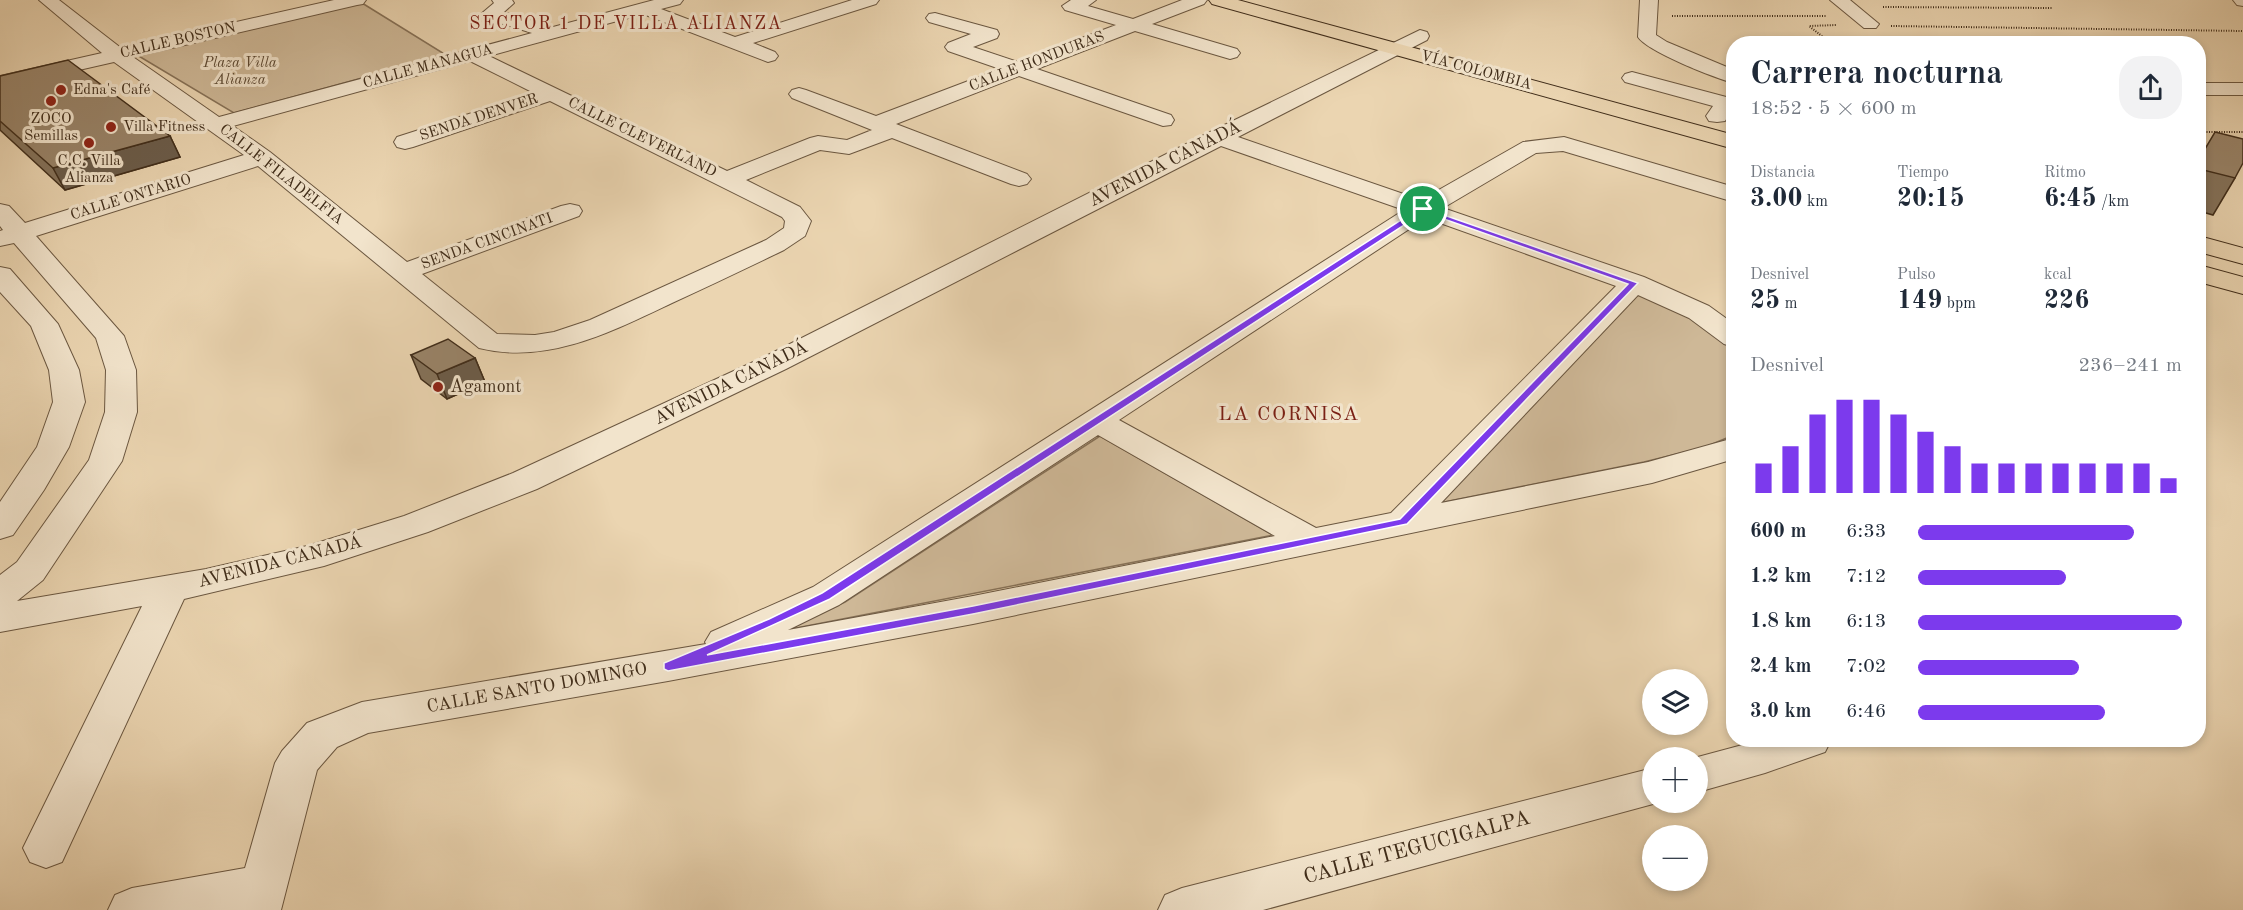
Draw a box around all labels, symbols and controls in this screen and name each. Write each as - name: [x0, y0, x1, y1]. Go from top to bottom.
- district label: SECTOR 1 DE VILLA ALIANZA: [469, 15, 783, 33]
- street label: CALLE BOSTON: [119, 20, 238, 62]
- street label: CALLE HONDURAS: [967, 29, 1107, 95]
- street label: CALLE MANAGUA: [361, 42, 495, 92]
- street label: VÍA COLOMBIA: [1419, 46, 1535, 93]
- park label: Plaza Villa Alianza: [202, 56, 277, 88]
- button: share: [2119, 56, 2182, 119]
- text: Carrera nocturna: [1750, 58, 2003, 91]
- marker: Edna's Café: [54, 83, 68, 97]
- place label: Edna's Café: [73, 83, 150, 98]
- street label: SENDA DENVER: [418, 92, 540, 144]
- marker: ZOCO Semillas: [44, 94, 58, 108]
- street label: CALLE CLEVERLAND: [565, 95, 719, 181]
- text: 18:52 · 5 × 600 m: [1750, 99, 1917, 119]
- place label: ZOCO Semillas: [24, 112, 78, 144]
- street label: AVENIDA CANADÁ: [1084, 114, 1244, 210]
- marker: Villa Fitness: [104, 120, 118, 134]
- place label: Villa Fitness: [123, 120, 205, 135]
- street label: CALLE FILADELFIA: [216, 122, 346, 228]
- marker: C.C. Villa Alianza: [82, 136, 96, 150]
- place label: C.C. Villa Alianza: [57, 154, 121, 186]
- text: Distancia: [1750, 165, 1815, 181]
- text: Tiempo: [1897, 165, 1949, 181]
- text: Ritmo: [2044, 165, 2086, 181]
- street label: CALLE ONTARIO: [69, 172, 193, 224]
- pin: [1397, 183, 1448, 234]
- text: 3.00: [1750, 186, 1803, 212]
- text: 20:15: [1897, 186, 1965, 212]
- text: 6:45: [2044, 186, 2097, 212]
- icon: arrive: [1406, 192, 1439, 225]
- text: km: [1803, 194, 1828, 210]
- text: /km: [2097, 194, 2129, 210]
- street label: SENDA CINCINATI: [419, 211, 555, 273]
- text: Desnivel: [1750, 267, 1809, 283]
- text: Pulso: [1897, 267, 1936, 283]
- text: kcal: [2044, 267, 2072, 283]
- text: 25: [1750, 288, 1780, 314]
- text: 149: [1897, 288, 1942, 314]
- text: 226: [2044, 288, 2089, 314]
- text: m: [1780, 296, 1797, 312]
- text: bpm: [1942, 296, 1976, 312]
- street label: AVENIDA CANADÁ: [650, 334, 811, 428]
- text: Desnivel: [1750, 356, 1824, 376]
- text: 236–241 m: [2079, 356, 2182, 376]
- place label: Agamont: [450, 378, 522, 396]
- marker: Agamont: [431, 380, 445, 394]
- district label: LA CORNISA: [1218, 405, 1360, 425]
- text: 600 m: [1750, 522, 1806, 542]
- text: 6:33: [1846, 522, 1886, 542]
- street label: AVENIDA CANADÁ: [195, 529, 364, 591]
- text: 1.2 km: [1750, 567, 1812, 587]
- text: 7:12: [1846, 567, 1886, 587]
- text: 1.8 km: [1750, 612, 1812, 632]
- text: 6:13: [1846, 612, 1886, 632]
- text: 2.4 km: [1750, 657, 1812, 677]
- text: 7:02: [1846, 657, 1886, 677]
- street label: CALLE SANTO DOMINGO: [425, 660, 649, 716]
- map controls: [1642, 669, 1708, 891]
- button: layers: [1642, 669, 1708, 735]
- text: 3.0 km: [1750, 702, 1812, 722]
- text: 6:46: [1846, 702, 1886, 722]
- button: +: [1642, 747, 1708, 813]
- street label: CALLE TEGUCIGALPA: [1301, 808, 1533, 888]
- button: −: [1642, 825, 1708, 891]

